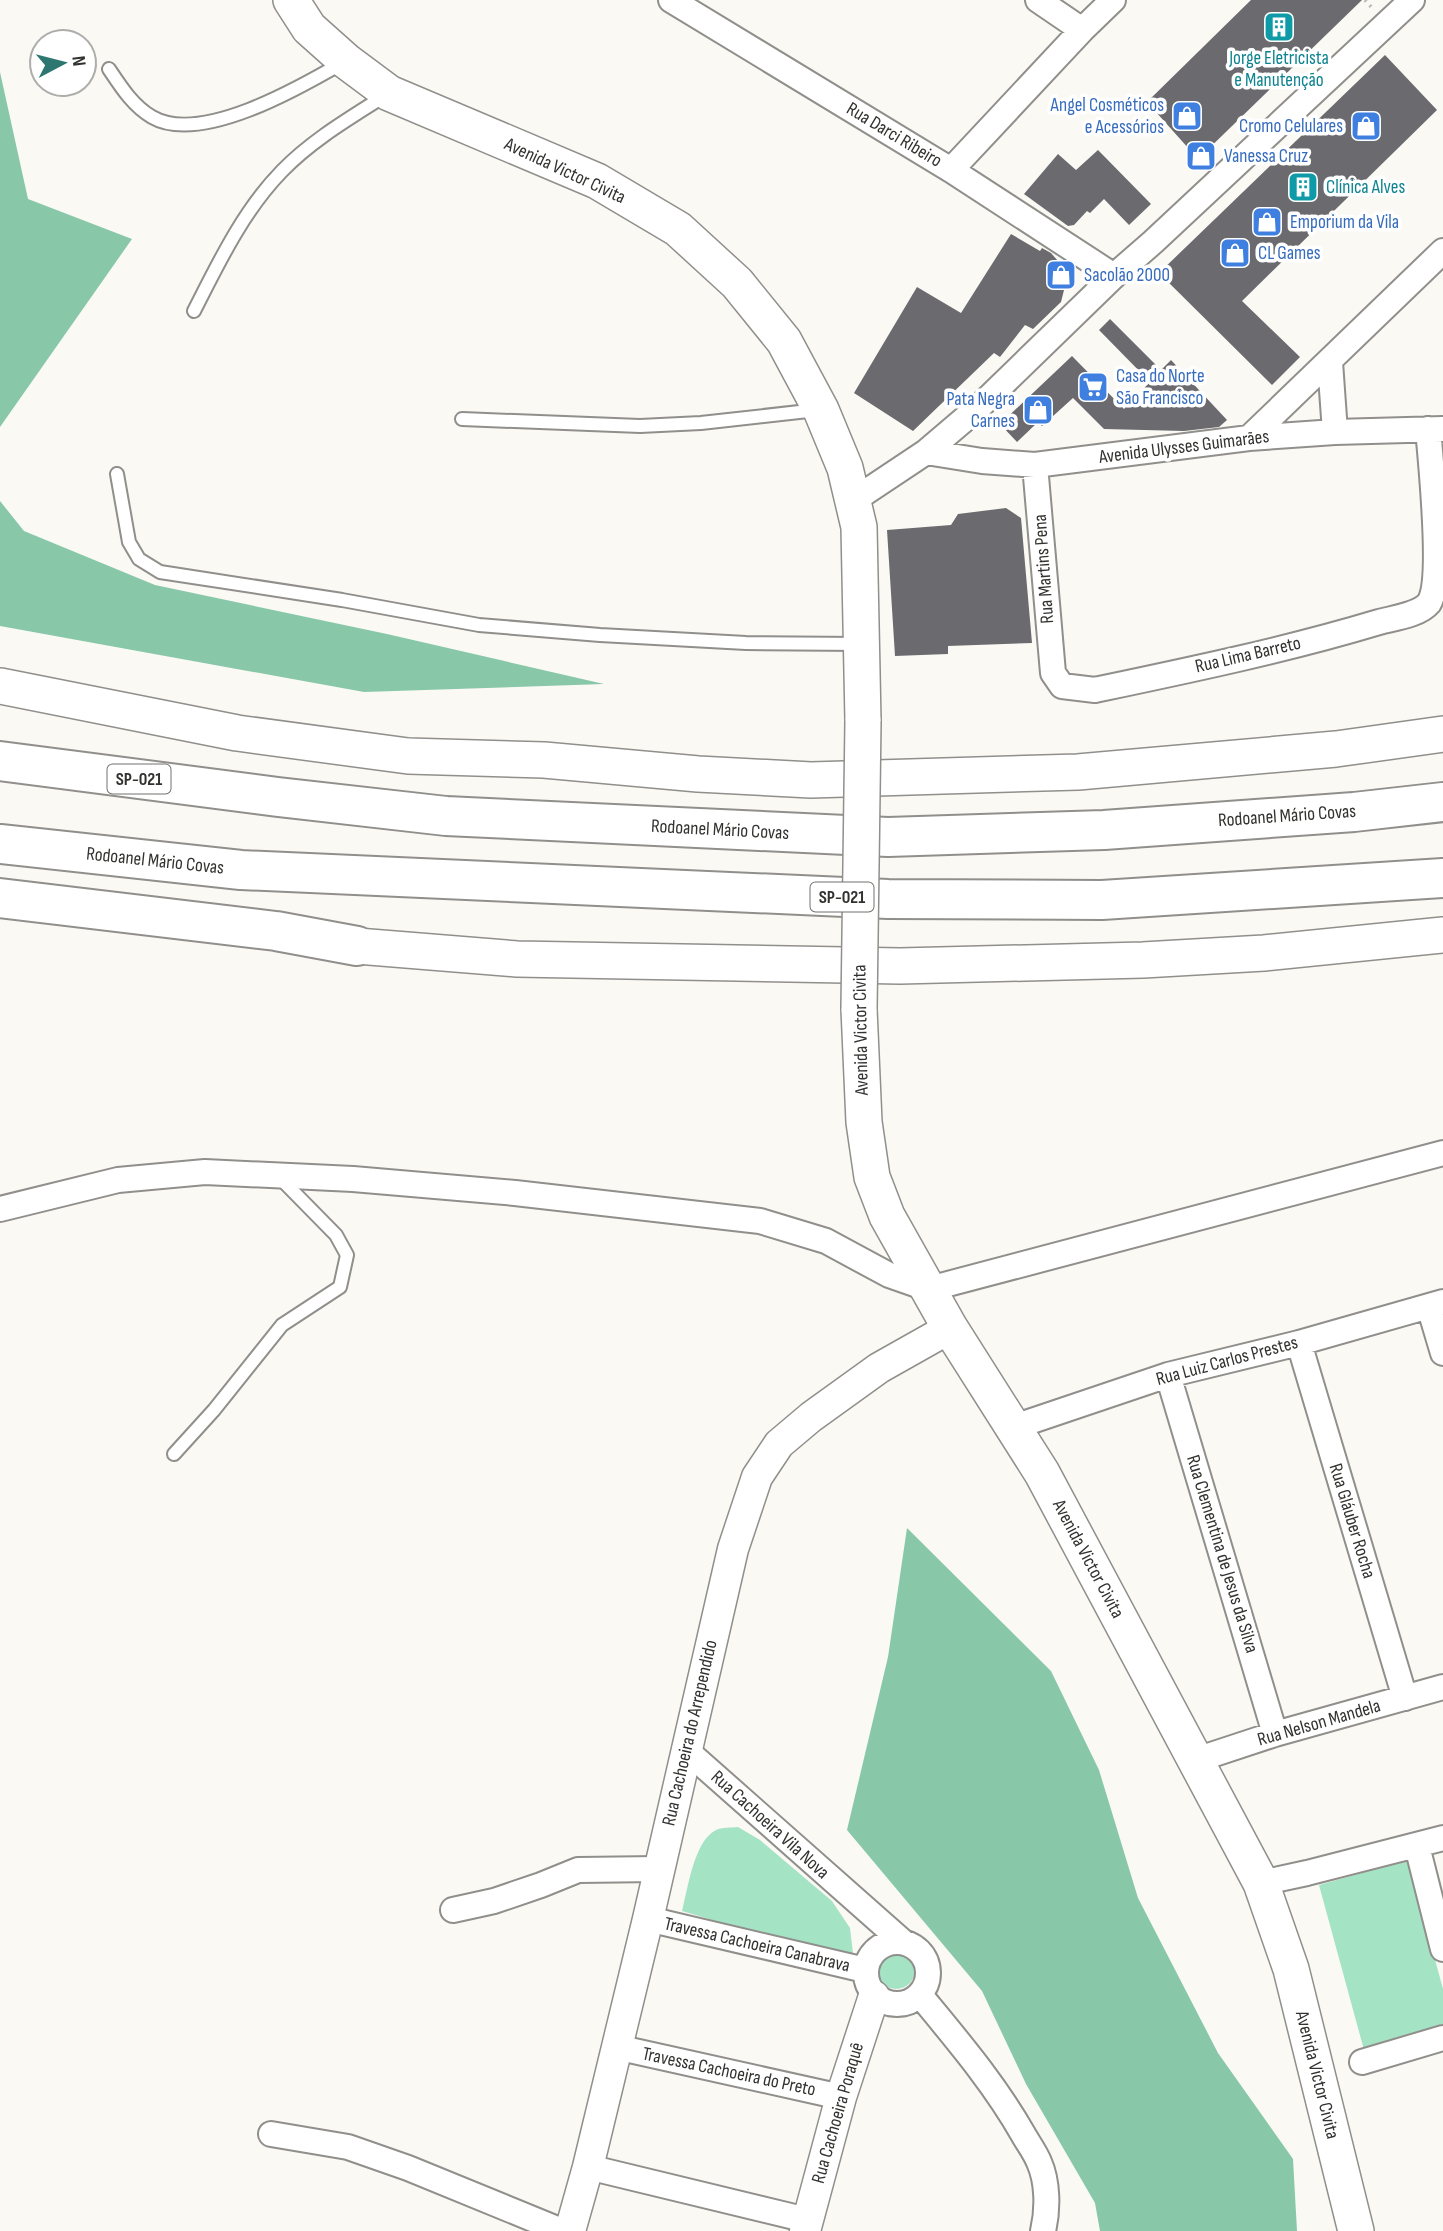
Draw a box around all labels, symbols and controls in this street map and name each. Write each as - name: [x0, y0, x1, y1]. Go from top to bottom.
- building icon: Jorge Eletricista e Manutenção: [1262, 10, 1296, 44]
- north arrow: [28, 28, 98, 98]
- place label: Jorge Eletricista e Manutenção: [1228, 47, 1329, 92]
- text: N: [66, 55, 90, 68]
- place label: Angel Cosméticos e Acessórios: [1050, 94, 1164, 139]
- street label: Rua Darci Ribeiro: [842, 98, 946, 172]
- shop icon: Angel Cosméticos e Acessórios: [1170, 99, 1204, 133]
- shop icon: Cromo Celulares: [1349, 109, 1383, 143]
- place label: Cromo Celulares: [1239, 115, 1343, 138]
- street label: Avenida Victor Civita: [500, 132, 629, 209]
- shop icon: Vanessa Cruz: [1184, 139, 1218, 173]
- place label: Vanessa Cruz: [1224, 145, 1308, 168]
- building icon: Clínica Alves: [1286, 170, 1320, 204]
- place label: Clínica Alves: [1326, 176, 1405, 199]
- shop icon: Emporium da Vila: [1250, 205, 1284, 239]
- place label: Emporium da Vila: [1290, 211, 1399, 234]
- shop icon: CL Games: [1218, 236, 1252, 270]
- place label: CL Games: [1258, 242, 1321, 265]
- shop icon: Sacolão 2000: [1044, 258, 1078, 292]
- place label: Sacolão 2000: [1084, 264, 1170, 287]
- place label: Casa do Norte São Francisco: [1116, 365, 1205, 410]
- supermarket icon: Casa do Norte São Francisco: [1076, 370, 1110, 404]
- place label: Pata Negra Carnes: [947, 388, 1015, 433]
- shop icon: Pata Negra Carnes: [1021, 393, 1055, 427]
- street label: Avenida Ulysses Guimarães: [1097, 425, 1271, 469]
- street label: Rua Martins Pena: [1029, 513, 1059, 625]
- street label: Rua Lima Barreto: [1193, 632, 1303, 678]
- road number: SP-021: [108, 764, 170, 794]
- street label: Rodoanel Mário Covas: [1217, 800, 1357, 832]
- street label: Rodoanel Mário Covas: [650, 815, 790, 845]
- street label: Rodoanel Mário Covas: [85, 842, 225, 880]
- road number: SP-021: [810, 882, 874, 912]
- street label: Avenida Victor Civita: [848, 964, 874, 1097]
- street label: Rua Luiz Carlos Prestes: [1153, 1331, 1301, 1391]
- street label: Rua Clementina de Jesus da Silva: [1181, 1452, 1263, 1656]
- street label: Rua Gláuber Rocha: [1324, 1461, 1380, 1581]
- street label: Avenida Victor Civita: [1047, 1495, 1129, 1622]
- street label: Rua Cachoeira do Arrependido: [657, 1638, 723, 1828]
- street label: Rua Nelson Mandela: [1255, 1694, 1383, 1752]
- street label: Rua Cachoeira Vila Nova: [706, 1766, 834, 1884]
- street label: Travessa Cachoeira Canabrava: [662, 1912, 852, 1978]
- street label: Avenida Victor Civita: [1290, 2008, 1344, 2141]
- street label: Rua Cachoeira Poraquê: [807, 2040, 869, 2186]
- street label: Travessa Cachoeira do Preto: [640, 2042, 818, 2102]

